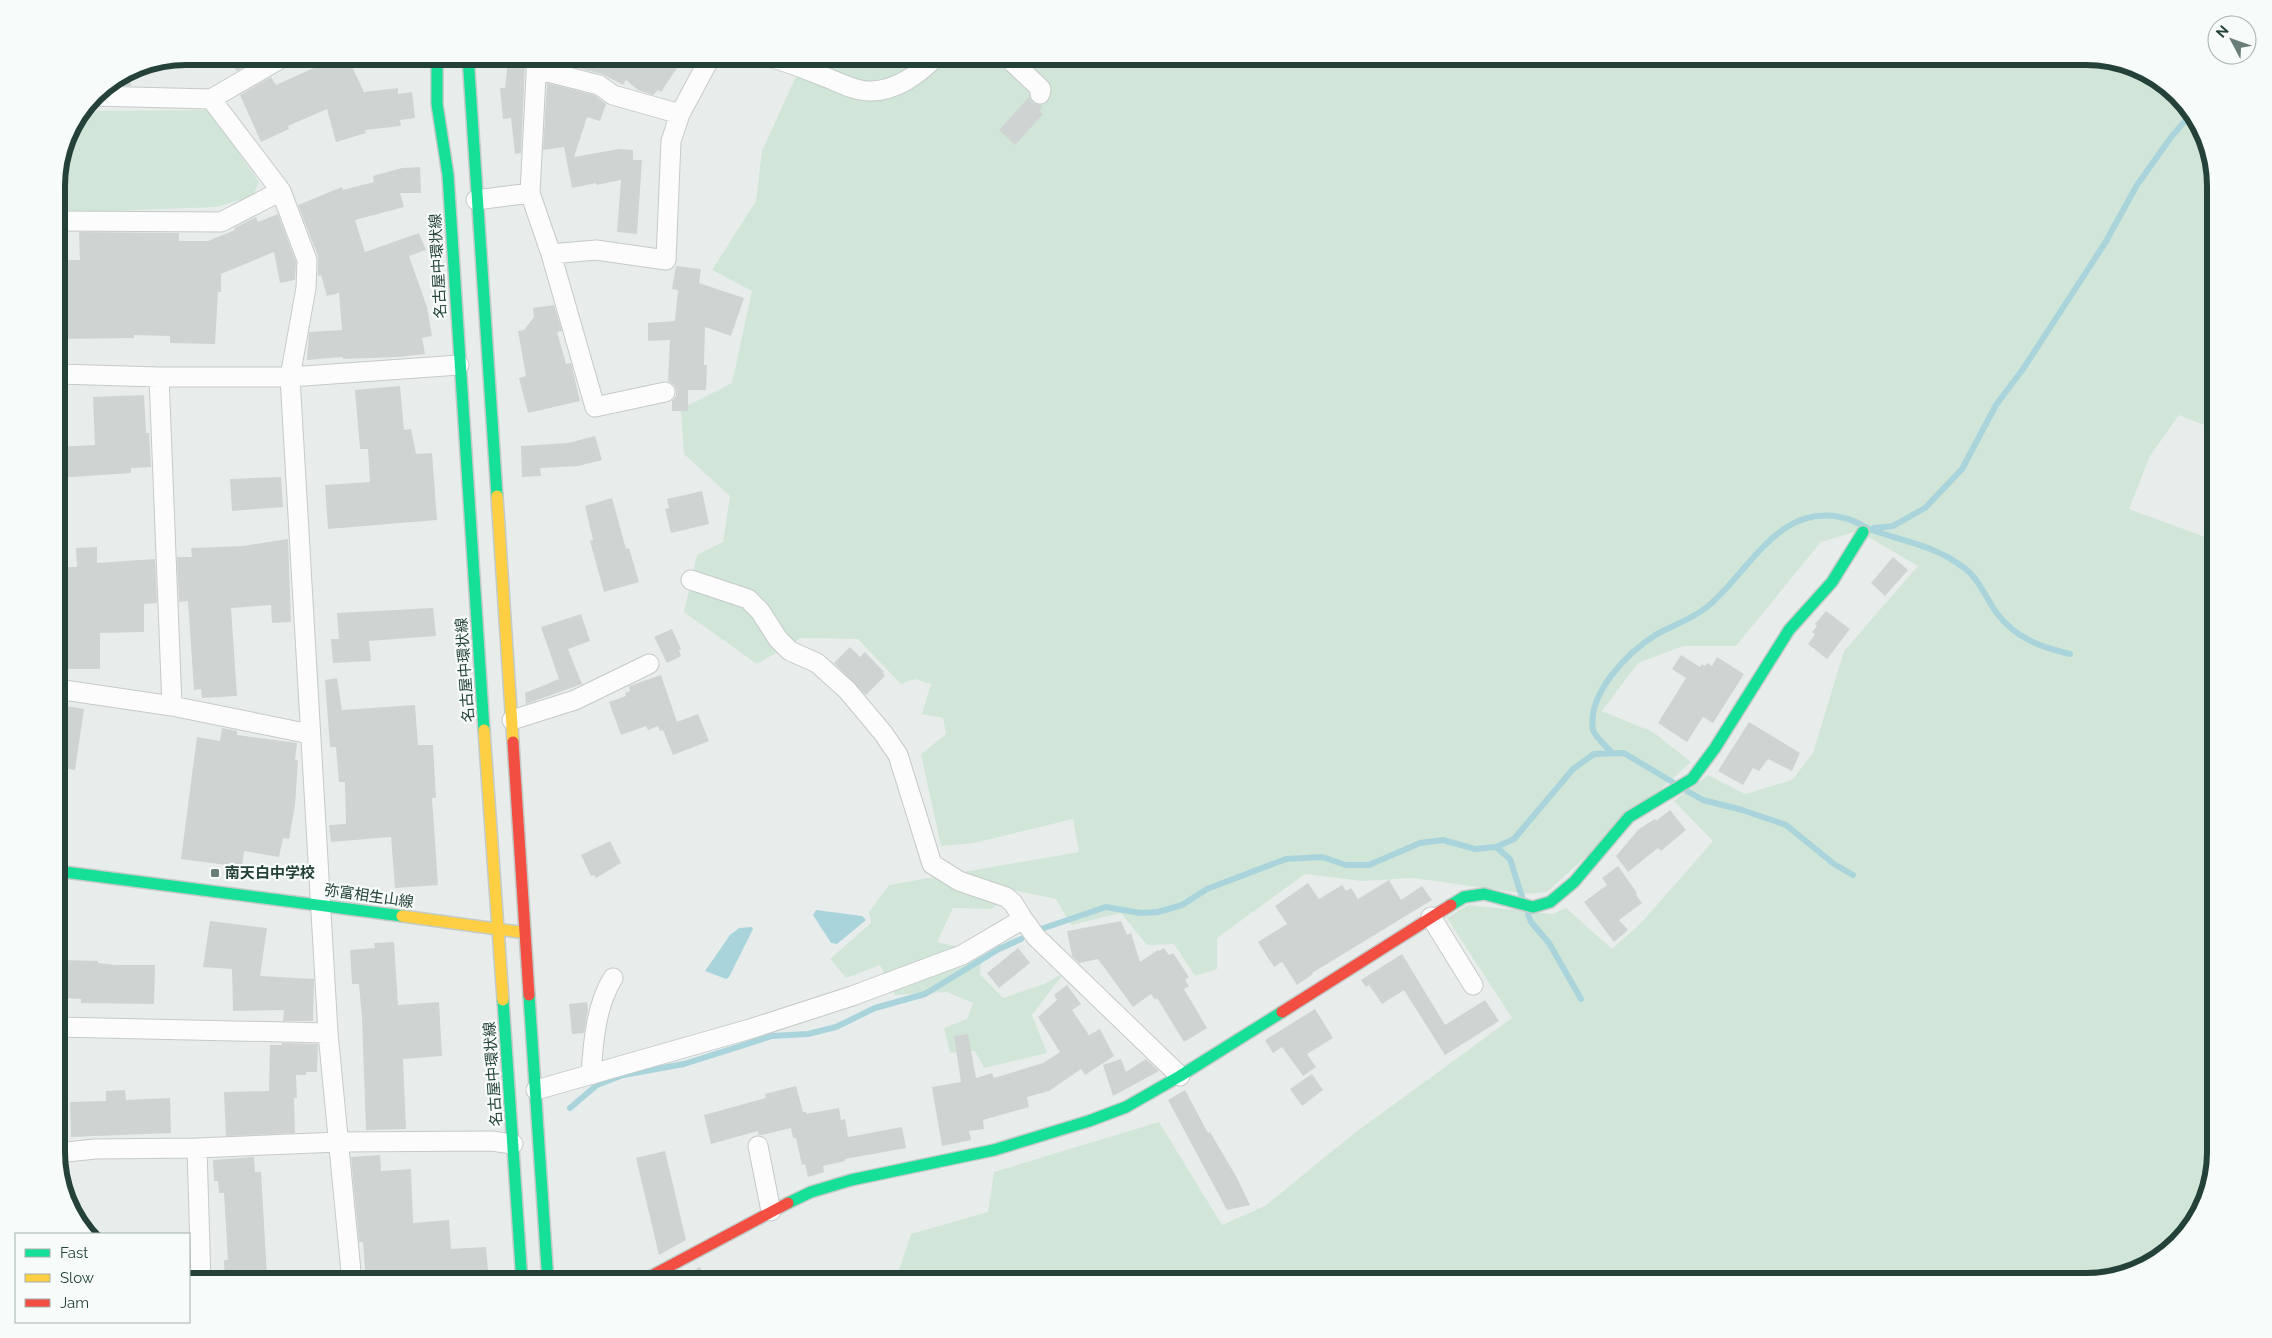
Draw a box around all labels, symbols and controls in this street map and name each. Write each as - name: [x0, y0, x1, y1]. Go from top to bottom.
- north arrow: [2207, 15, 2257, 65]
- text: N: [2213, 22, 2232, 41]
- street label: 名古屋中環状線: [426, 213, 450, 319]
- street label: 名古屋中環状線: [452, 617, 478, 723]
- place label: 南天白中学校: [225, 864, 315, 882]
- marker: 南天白中学校: [209, 867, 221, 879]
- street label: 弥富相生山線: [323, 881, 415, 911]
- street label: 名古屋中環状線: [480, 1021, 506, 1127]
- legend: [15, 1233, 190, 1323]
- text: Fast: [60, 1244, 88, 1262]
- text: Slow: [60, 1269, 94, 1287]
- text: Jam: [60, 1294, 89, 1312]

